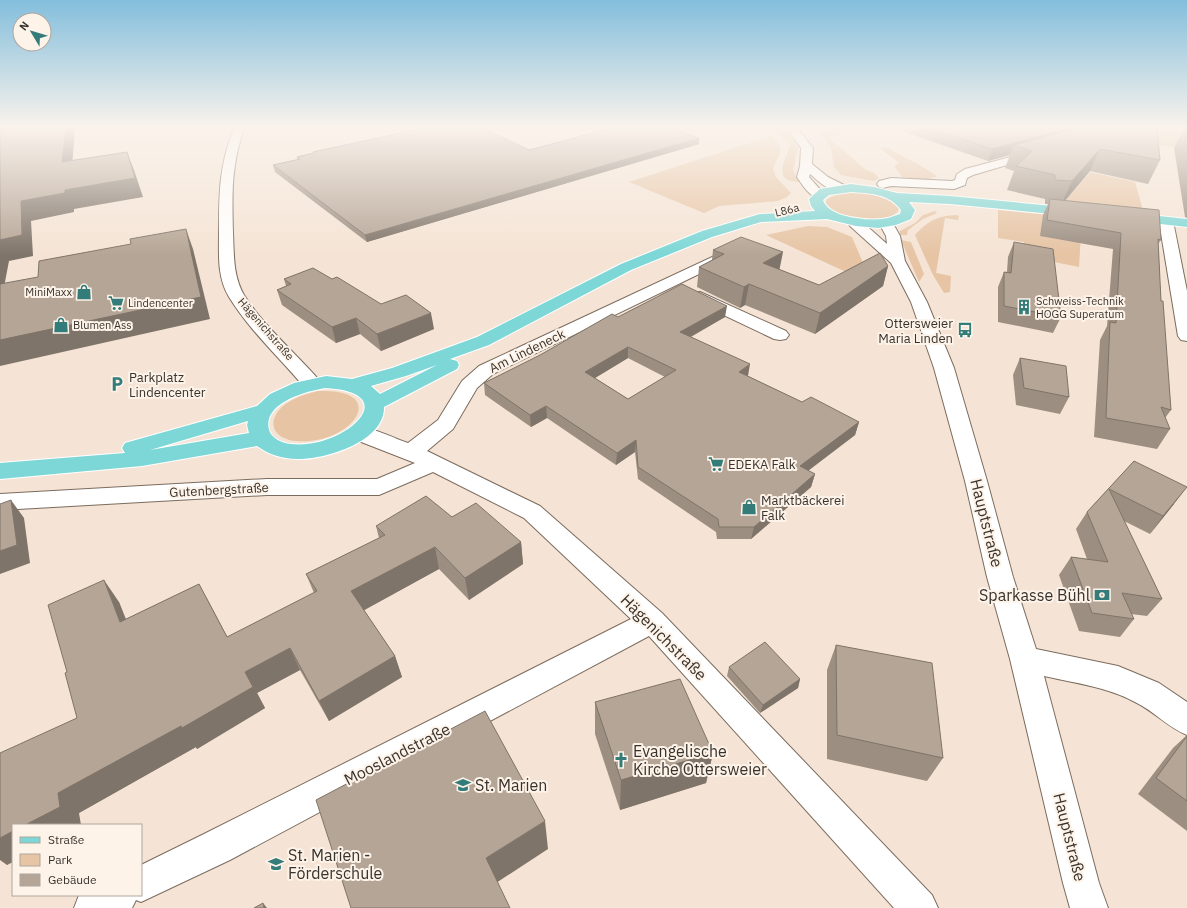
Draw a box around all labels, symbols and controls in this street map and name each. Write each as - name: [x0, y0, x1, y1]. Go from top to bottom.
- north arrow: [12, 12, 52, 52]
- text: N: [16, 18, 32, 33]
- street label: L86a: [773, 200, 801, 220]
- shop icon: MiniMaxx: [75, 283, 93, 301]
- place label: MiniMaxx: [25, 285, 72, 299]
- supermarket icon: Lindencenter: [107, 294, 125, 312]
- place label: Schweiss-Technik HOGG Superatum: [1036, 294, 1124, 321]
- street label: Hägenichstraße: [235, 295, 297, 363]
- place label: Lindencenter: [128, 296, 193, 310]
- building icon: Schweiss-Technik HOGG Superatum: [1015, 298, 1033, 316]
- place label: Ottersweier Maria Linden: [878, 315, 953, 347]
- shop icon: Blumen Ass: [52, 316, 70, 334]
- place label: Blumen Ass: [73, 318, 132, 332]
- bus stop icon: Ottersweier Maria Linden: [956, 321, 974, 339]
- street label: Am Lindeneck: [486, 325, 568, 377]
- place label: Parkplatz Lindencenter: [129, 369, 206, 401]
- parking icon: Parkplatz Lindencenter: [108, 375, 126, 393]
- supermarket icon: EDEKA Falk: [707, 455, 725, 473]
- place label: EDEKA Falk: [728, 456, 796, 473]
- street label: Hauptstraße: [966, 477, 1008, 569]
- street label: Gutenbergstraße: [169, 479, 269, 501]
- place label: Marktbäckerei Falk: [761, 492, 844, 524]
- shop icon: Marktbäckerei Falk: [740, 498, 758, 516]
- place label: Sparkasse Bühl: [979, 585, 1090, 605]
- bank icon: Sparkasse Bühl: [1093, 586, 1111, 604]
- street label: Hägenichstraße: [617, 590, 711, 684]
- street label: Mooslandstraße: [340, 719, 454, 789]
- place label: Evangelische Kirche Ottersweier: [633, 741, 767, 779]
- church icon: Evangelische Kirche Ottersweier: [612, 751, 630, 769]
- place label: St. Marien: [475, 775, 547, 795]
- school or university icon: St. Marien: [454, 776, 472, 794]
- street label: Hauptstraße: [1049, 791, 1091, 883]
- legend: [12, 824, 142, 896]
- text: Straße: [48, 832, 85, 847]
- place label: St. Marien - Förderschule: [288, 845, 383, 883]
- text: Park: [48, 852, 73, 867]
- school or university icon: St. Marien - Förderschule: [267, 855, 285, 873]
- text: Gebäude: [48, 872, 97, 887]

